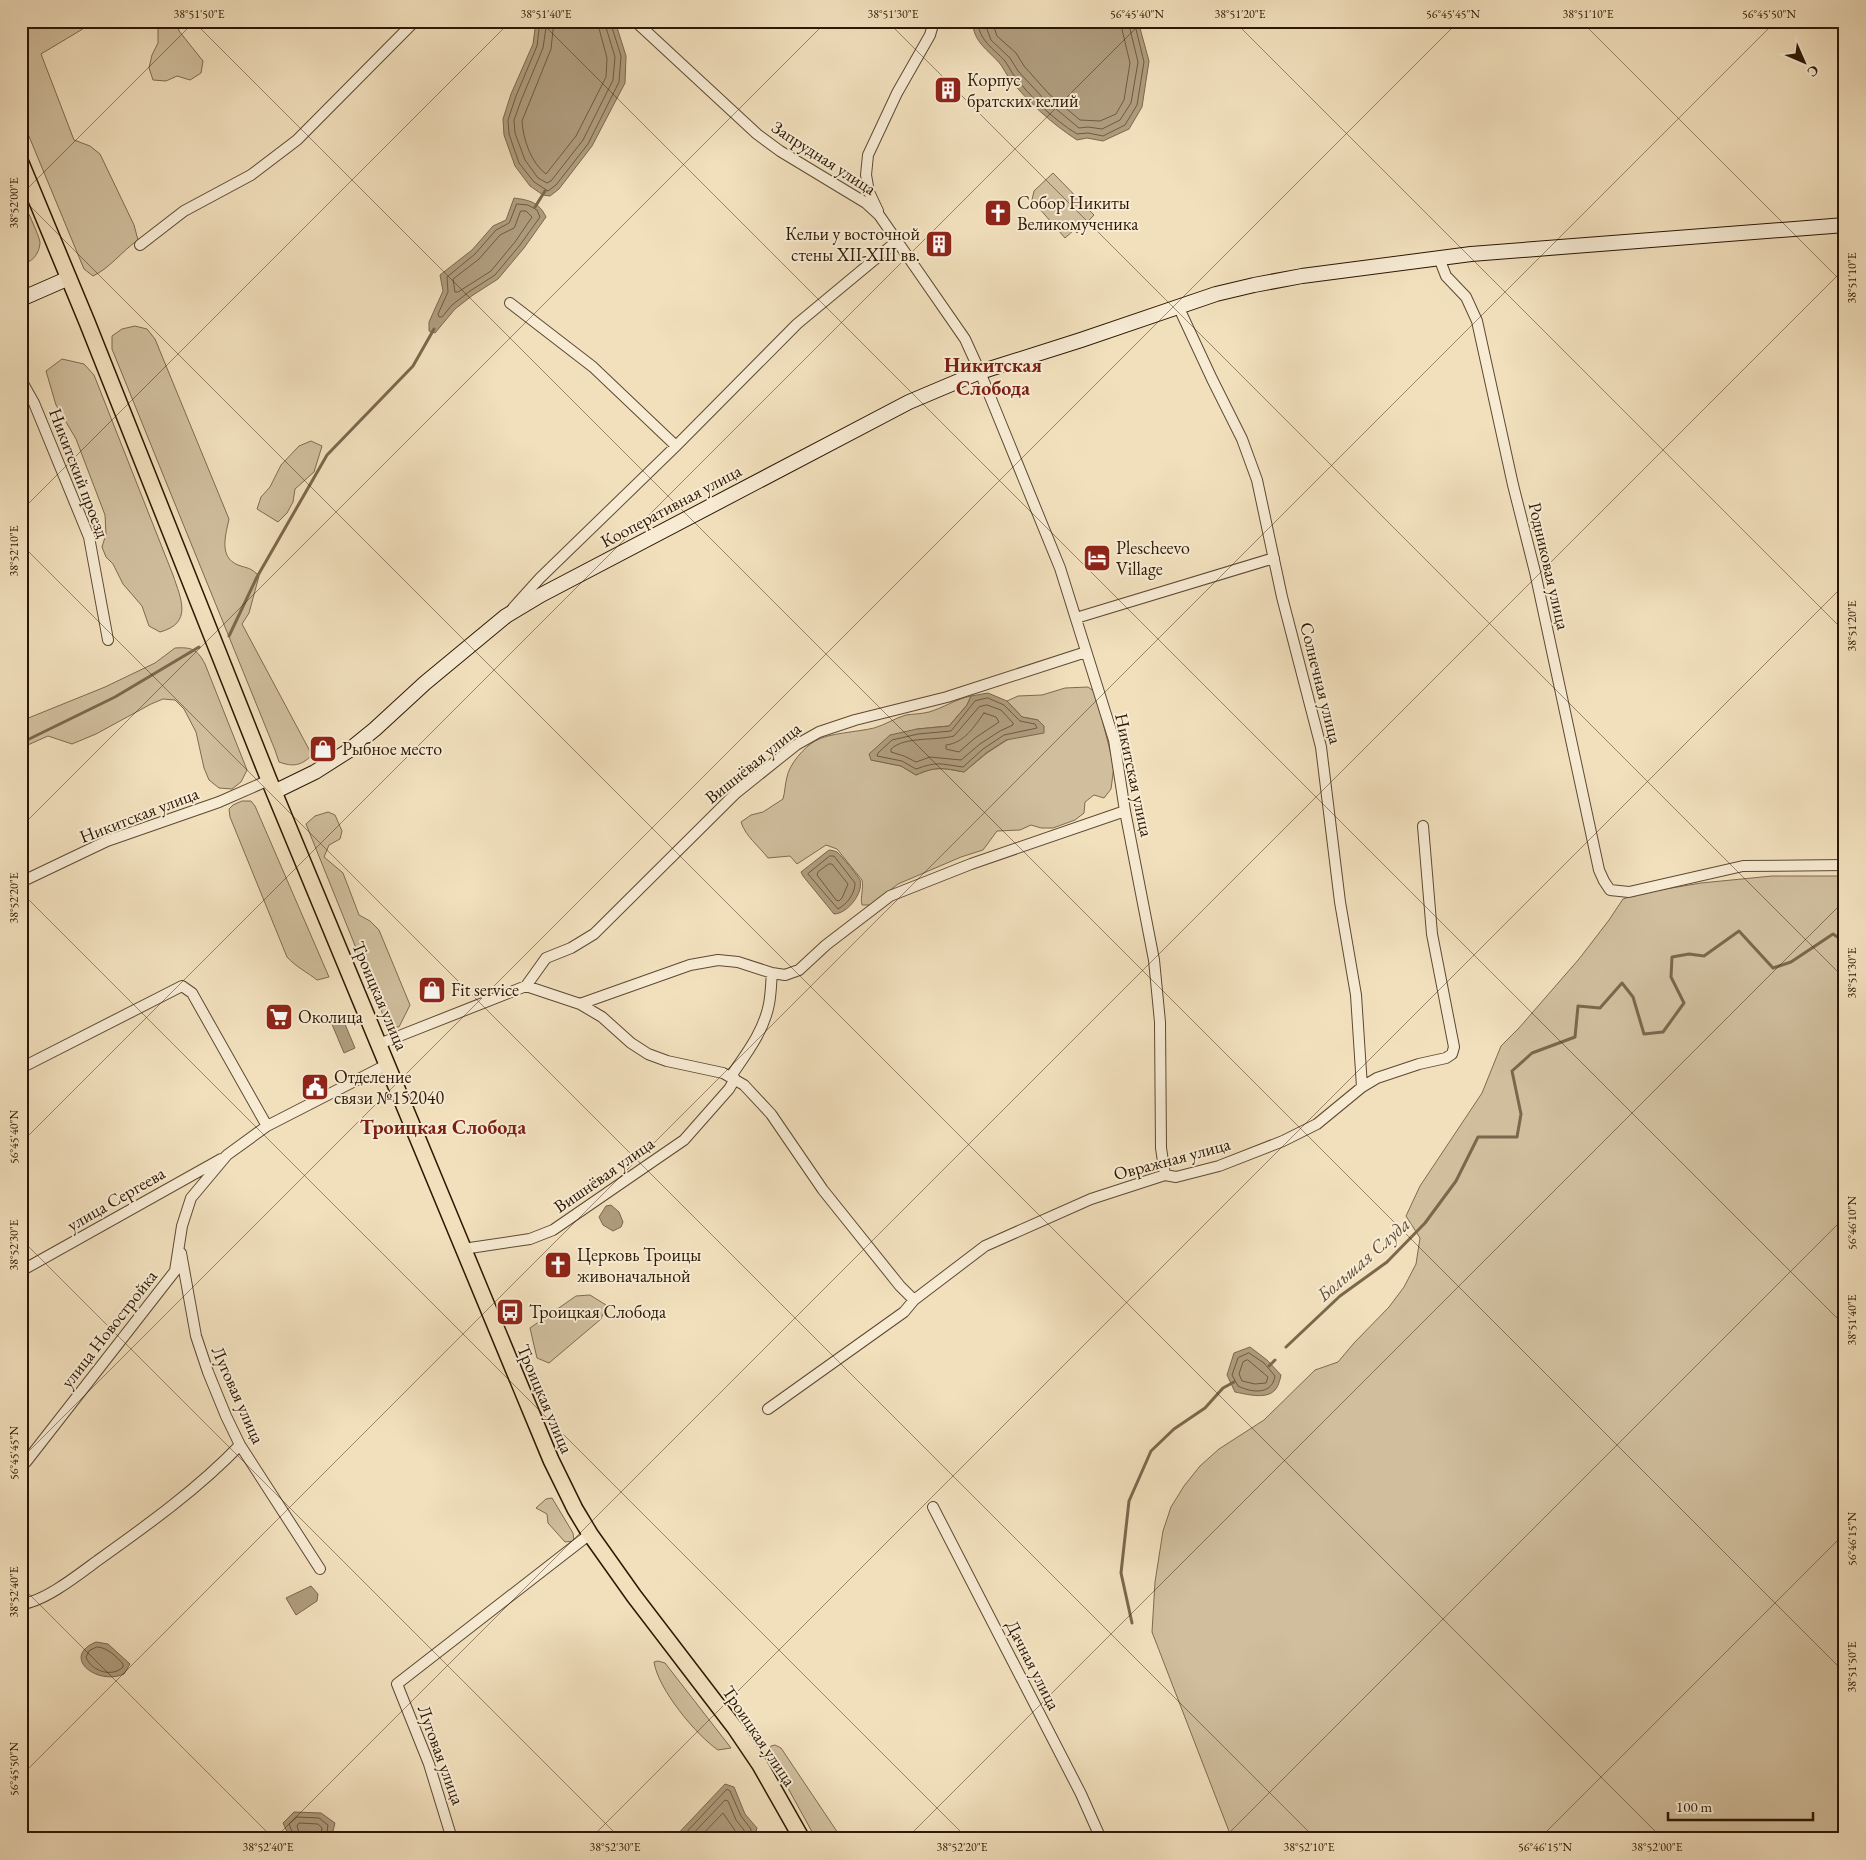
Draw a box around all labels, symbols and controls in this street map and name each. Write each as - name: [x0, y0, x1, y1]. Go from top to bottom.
- text: 38°51'50"E: [173, 6, 225, 22]
- text: 38°51'40"E: [520, 6, 572, 22]
- text: 38°51'30"E: [867, 6, 919, 22]
- text: 56°45'40"N: [1110, 6, 1164, 22]
- text: 38°51'20"E: [1214, 6, 1266, 22]
- text: 56°45'45"N: [1426, 6, 1480, 22]
- text: 38°51'10"E: [1562, 6, 1614, 22]
- text: 56°45'50"N: [1742, 6, 1796, 22]
- north arrow: [1778, 38, 1828, 88]
- text: С: [1803, 61, 1823, 81]
- place label: Корпус братских келий: [967, 68, 1079, 112]
- building icon: Корпус братских келий: [933, 75, 963, 105]
- street label: Запрудная улица: [768, 115, 882, 200]
- text: 38°52'00"E: [6, 177, 22, 229]
- place label: Собор Никиты Великомученика: [1017, 191, 1139, 235]
- church icon: Собор Никиты Великомученика: [983, 198, 1013, 228]
- place label: Кельи у восточной стены XII-XIII вв.: [785, 222, 920, 266]
- building icon: Кельи у восточной стены XII-XIII вв.: [924, 229, 954, 259]
- text: 38°51'10"E: [1844, 252, 1860, 304]
- district label: Никитская Слобода: [944, 352, 1042, 401]
- street label: Никитский проезд: [44, 405, 115, 541]
- street label: Кооперативная улица: [596, 458, 746, 552]
- street label: Родниковая улица: [1524, 500, 1576, 633]
- text: 38°52'10"E: [6, 525, 22, 577]
- place label: Plescheevo Village: [1116, 536, 1190, 580]
- hotel icon: Plescheevo Village: [1082, 543, 1112, 573]
- text: 38°51'20"E: [1844, 600, 1860, 652]
- street label: Солнечная улица: [1295, 620, 1348, 747]
- street label: Никитская улица: [1110, 711, 1159, 840]
- street label: Вишнёвая улица: [700, 716, 806, 808]
- shop icon: Рыбное место: [308, 734, 338, 764]
- place label: Рыбное место: [342, 737, 442, 760]
- street label: Никитская улица: [76, 781, 202, 848]
- text: 38°52'20"E: [6, 872, 22, 924]
- street label: Троицкая улица: [347, 938, 414, 1055]
- text: 38°51'30"E: [1844, 947, 1860, 999]
- shop icon: Fit service: [417, 975, 447, 1005]
- place label: Fit service: [451, 978, 519, 1001]
- supermarket icon: Околица: [264, 1002, 294, 1032]
- place label: Околица: [298, 1005, 364, 1028]
- place label: Отделение связи №152040: [334, 1065, 444, 1109]
- public building icon: Отделение связи №152040: [300, 1072, 330, 1102]
- text: 56°45'40"N: [6, 1110, 22, 1164]
- district label: Троицкая Слобода: [360, 1114, 526, 1140]
- street label: Вишнёвая улица: [549, 1131, 659, 1218]
- street label: Овражная улица: [1111, 1132, 1234, 1185]
- street label: улица Сергеева: [62, 1161, 170, 1236]
- text: 56°46'10"N: [1844, 1196, 1860, 1250]
- water label: Большая Слуда: [1311, 1212, 1415, 1308]
- text: 38°52'30"E: [6, 1219, 22, 1271]
- place label: Церковь Троицы живоначальной: [577, 1243, 701, 1287]
- church icon: Церковь Троицы живоначальной: [543, 1250, 573, 1280]
- street label: улица Новостройка: [55, 1264, 162, 1392]
- text: 38°51'40"E: [1844, 1294, 1860, 1346]
- bus stop icon: Троицкая Слобода: [495, 1297, 525, 1327]
- place label: Троицкая Слобода: [529, 1300, 667, 1323]
- street label: Троицкая улица: [512, 1341, 579, 1458]
- street label: Луговая улица: [207, 1342, 271, 1448]
- text: 56°45'45"N: [6, 1426, 22, 1480]
- text: 56°46'15"N: [1844, 1512, 1860, 1566]
- text: 38°52'40"E: [6, 1566, 22, 1618]
- street label: Дачная улица: [1001, 1616, 1066, 1714]
- text: 38°51'50"E: [1844, 1641, 1860, 1693]
- street label: Троицкая улица: [717, 1681, 802, 1791]
- street label: Луговая улица: [413, 1702, 470, 1809]
- text: 56°45'50"N: [6, 1742, 22, 1796]
- scale bar: [1668, 1790, 1814, 1822]
- text: 100 m: [1676, 1797, 1713, 1816]
- text: 38°52'40"E: [242, 1839, 294, 1855]
- text: 38°52'30"E: [589, 1839, 641, 1855]
- text: 38°52'20"E: [936, 1839, 988, 1855]
- text: 38°52'10"E: [1283, 1839, 1335, 1855]
- text: 56°46'15"N: [1518, 1839, 1572, 1855]
- text: 38°52'00"E: [1631, 1839, 1683, 1855]

